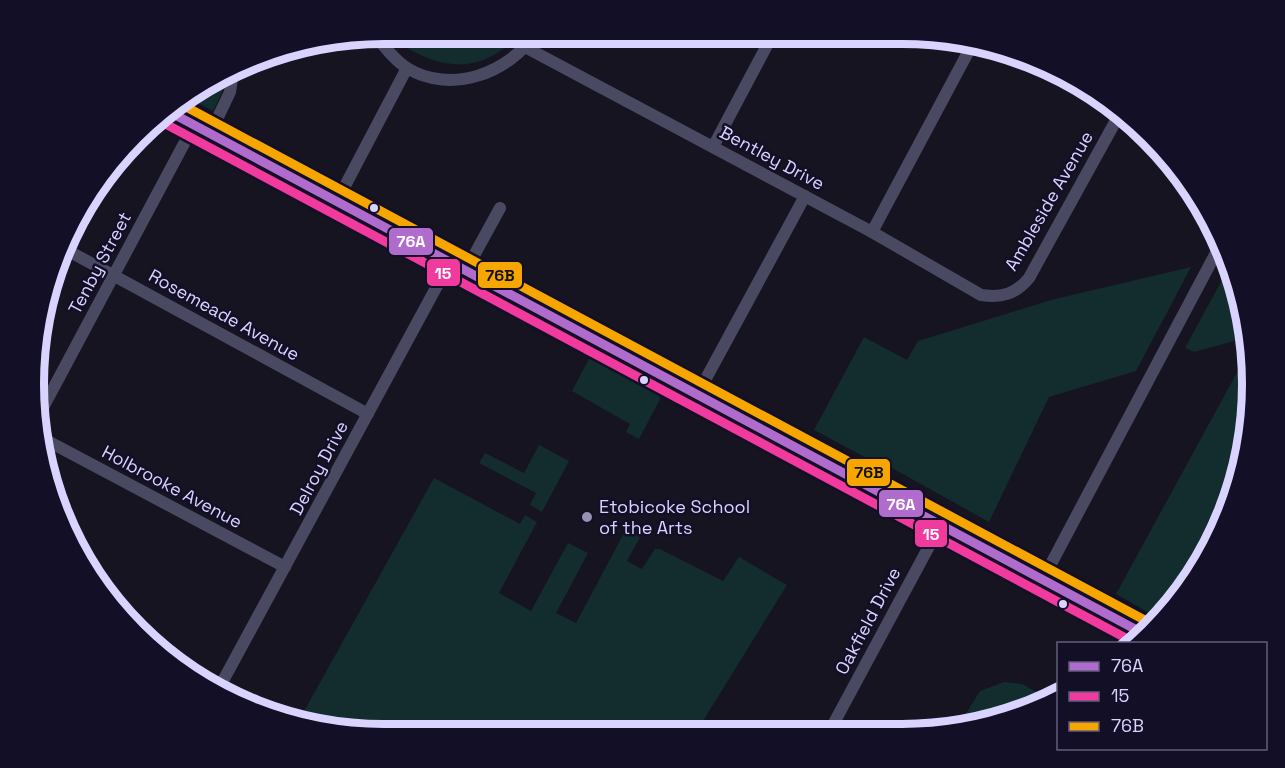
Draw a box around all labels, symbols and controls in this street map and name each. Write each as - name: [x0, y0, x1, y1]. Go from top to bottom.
- street label: Bentley Drive: [716, 120, 829, 195]
- street label: Ambleside Avenue: [999, 127, 1098, 275]
- unlabelled marker: [368, 202, 380, 214]
- street label: Tenby Street: [63, 208, 136, 318]
- line badge: 76A: [388, 227, 434, 256]
- text: 76A: [397, 231, 425, 252]
- line badge: 15: [426, 258, 461, 287]
- line badge: 76B: [477, 261, 523, 289]
- text: 15: [435, 263, 452, 284]
- street label: Rosemeade Avenue: [145, 264, 304, 366]
- text: 76B: [485, 265, 515, 286]
- unlabelled marker: [638, 374, 650, 386]
- street label: Delroy Drive: [284, 417, 353, 519]
- street label: Holbrooke Avenue: [98, 440, 246, 533]
- line badge: 76B: [846, 458, 891, 487]
- text: 76B: [854, 462, 884, 483]
- line badge: 76A: [878, 489, 924, 518]
- text: 76A: [887, 494, 915, 515]
- place label: Etobicoke School of the Arts: [599, 495, 750, 539]
- marker: Etobicoke School of the Arts: [580, 510, 594, 524]
- line badge: 15: [914, 519, 948, 548]
- text: 15: [923, 524, 940, 545]
- street label: Oakfield Drive: [830, 563, 906, 678]
- unlabelled marker: [1057, 598, 1069, 610]
- legend: [1057, 642, 1267, 750]
- text: 76A: [1111, 654, 1143, 677]
- text: 15: [1111, 684, 1129, 707]
- text: 76B: [1111, 714, 1144, 737]

